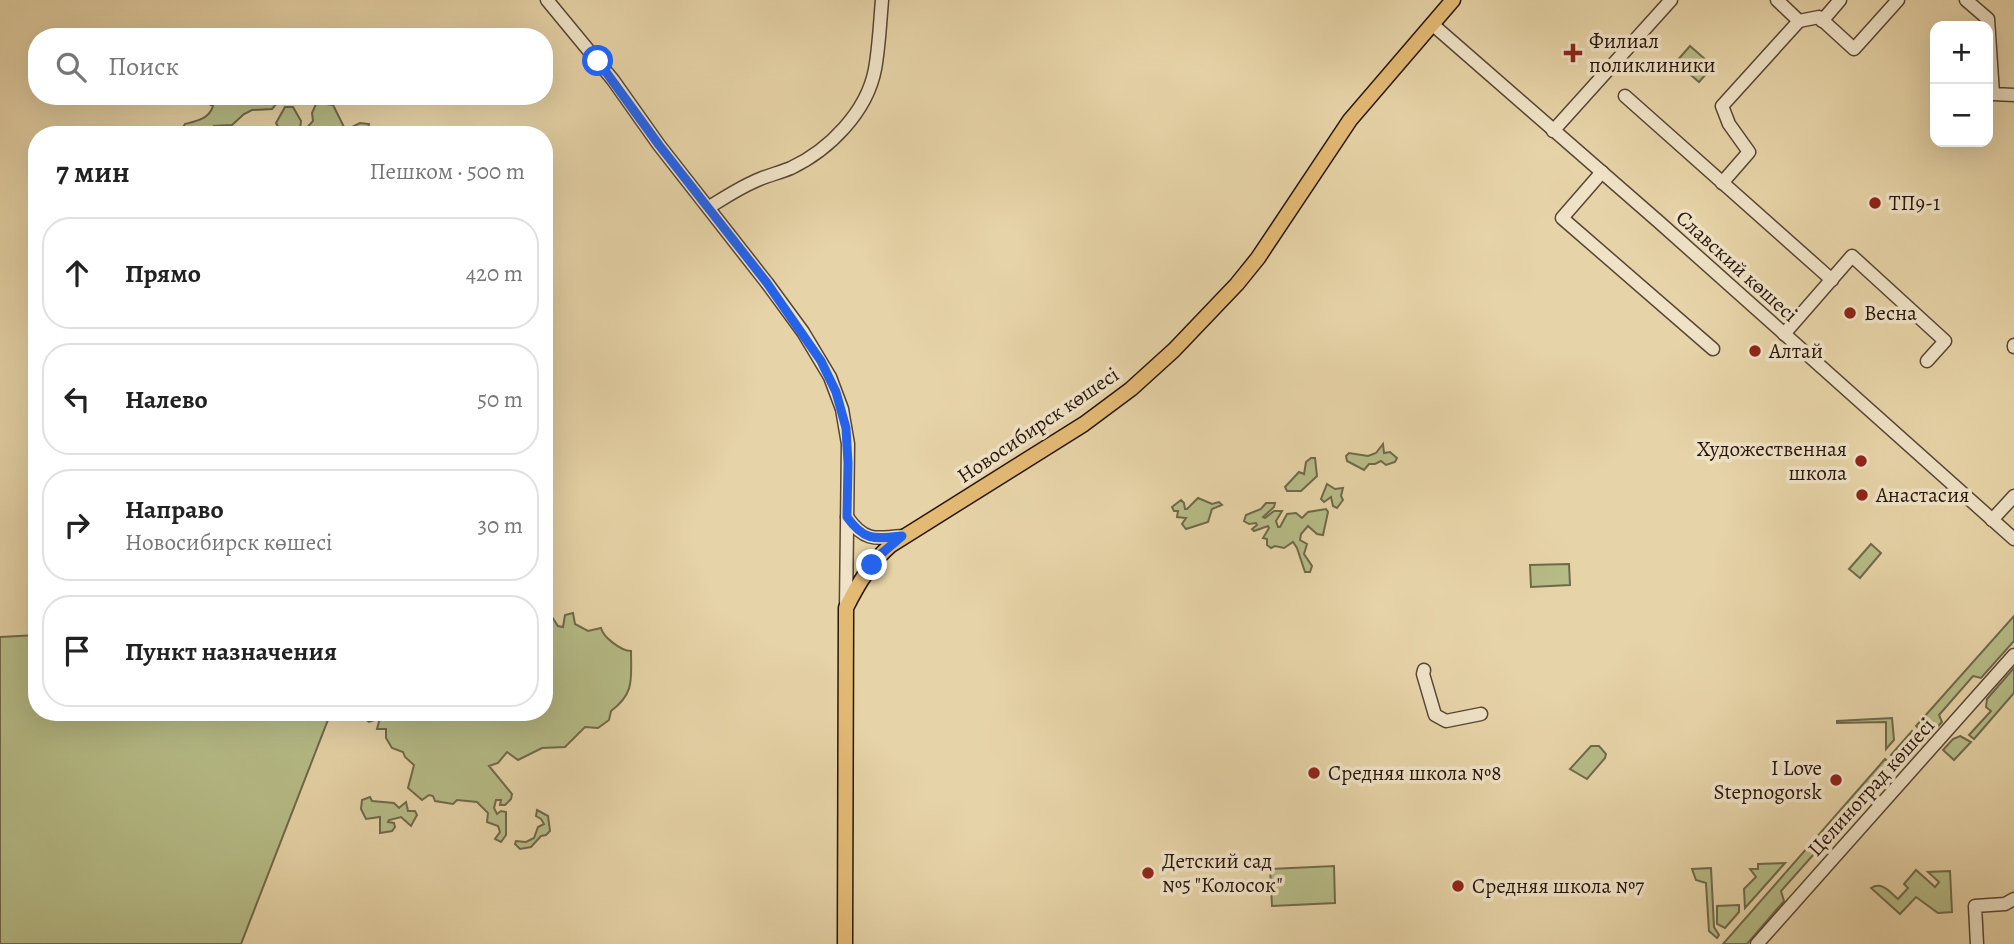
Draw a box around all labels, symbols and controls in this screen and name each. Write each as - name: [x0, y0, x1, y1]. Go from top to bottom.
- map controls: [1930, 21, 1993, 147]
- button: +: [1930, 21, 1993, 84]
- place label: Филиал поликлиники: [1589, 27, 1716, 79]
- search box: [28, 28, 553, 105]
- marker: Филиал поликлиники: [1563, 43, 1583, 63]
- route start: [582, 45, 613, 76]
- icon: search: [52, 48, 90, 86]
- text: Поиск: [108, 49, 179, 84]
- button: −: [1930, 84, 1993, 147]
- text: 7 мин: [56, 152, 130, 192]
- text: Пешком · 500 m: [370, 156, 525, 187]
- place label: ТП9-1: [1889, 189, 1940, 217]
- marker: ТП9-1: [1867, 195, 1883, 211]
- street label: Славский көшесі: [1670, 204, 1804, 328]
- icon: ahead: [58, 254, 96, 292]
- text: Прямо: [125, 256, 201, 291]
- text: 420 m: [466, 258, 523, 289]
- place label: Весна: [1864, 299, 1917, 327]
- marker: Весна: [1842, 305, 1858, 321]
- place label: Алтай: [1768, 337, 1823, 365]
- marker: Алтай: [1747, 343, 1763, 359]
- street label: Новосибирск көшесі: [952, 360, 1124, 490]
- icon: left: [58, 380, 96, 418]
- text: Налево: [125, 382, 208, 417]
- text: 50 m: [477, 384, 523, 415]
- place label: Художественная школа: [1697, 435, 1847, 487]
- marker: Художественная школа: [1853, 453, 1869, 469]
- place label: Анастасия: [1875, 481, 1969, 509]
- marker: Анастасия: [1854, 487, 1870, 503]
- text: Направо: [125, 492, 224, 527]
- icon: right: [58, 506, 96, 544]
- text: 30 m: [477, 510, 523, 541]
- text: Новосибирск көшесі: [125, 527, 333, 558]
- route end: [856, 549, 887, 580]
- icon: arrive: [58, 632, 96, 670]
- text: Пункт назначения: [125, 634, 337, 669]
- street label: Целиноград көшесі: [1801, 712, 1941, 862]
- place label: I Love Stepnogorsk: [1714, 754, 1823, 806]
- place label: Средняя школа №8: [1328, 759, 1501, 787]
- marker: Средняя школа №8: [1306, 765, 1322, 781]
- marker: I Love Stepnogorsk: [1828, 772, 1844, 788]
- place label: Детский сад №5 "Колосок": [1162, 847, 1283, 899]
- marker: Детский сад №5 "Колосок": [1140, 865, 1156, 881]
- place label: Средняя школа №7: [1472, 872, 1644, 900]
- marker: Средняя школа №7: [1450, 878, 1466, 894]

